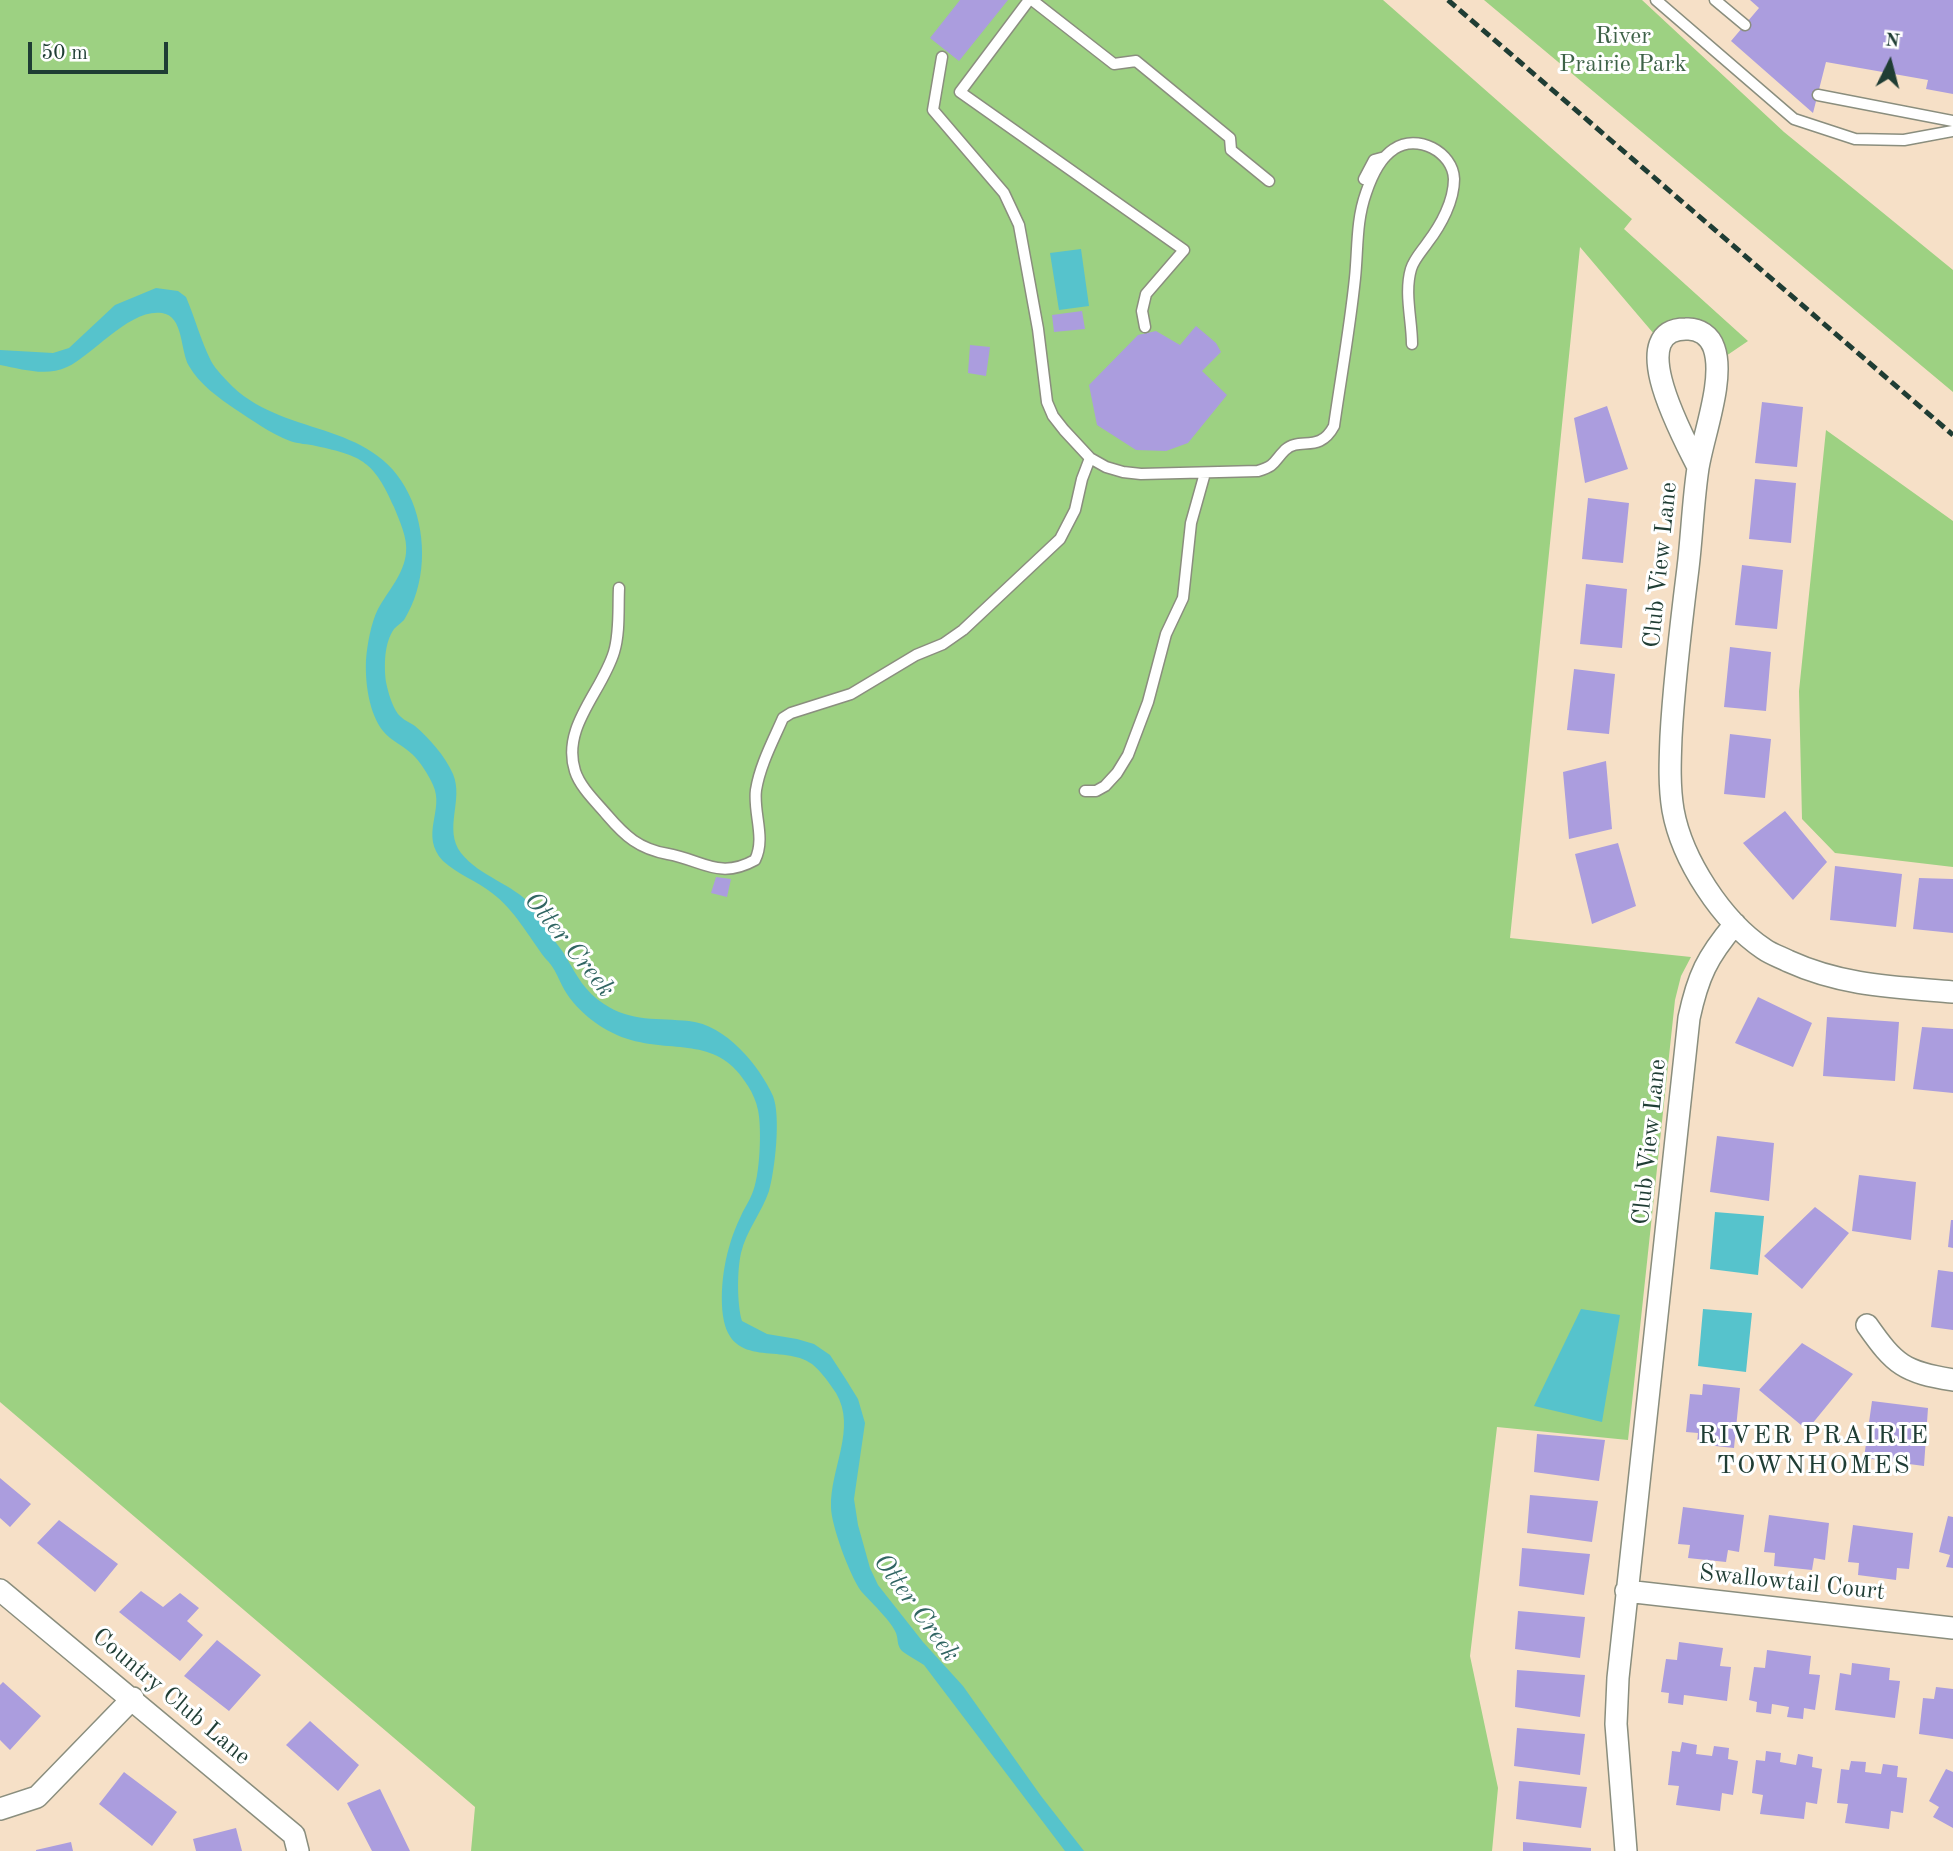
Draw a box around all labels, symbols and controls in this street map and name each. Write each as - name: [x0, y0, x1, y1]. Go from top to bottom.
- park label: River Prairie Park: [1559, 23, 1687, 79]
- scale bar: [32, 28, 172, 72]
- north arrow: [1855, 28, 1925, 98]
- text: N: [1884, 31, 1900, 52]
- text: 50 m: [41, 43, 88, 64]
- street label: Club View Lane: [1638, 481, 1684, 649]
- water label: Otter Creek: [517, 886, 621, 1004]
- street label: Club View Lane: [1627, 1058, 1673, 1226]
- district label: RIVER PRAIRIE TOWNHOMES: [1700, 1420, 1928, 1482]
- water label: Otter Creek: [866, 1548, 966, 1668]
- street label: Swallowtail Court: [1698, 1559, 1886, 1607]
- street label: Country Club Lane: [86, 1622, 256, 1772]

